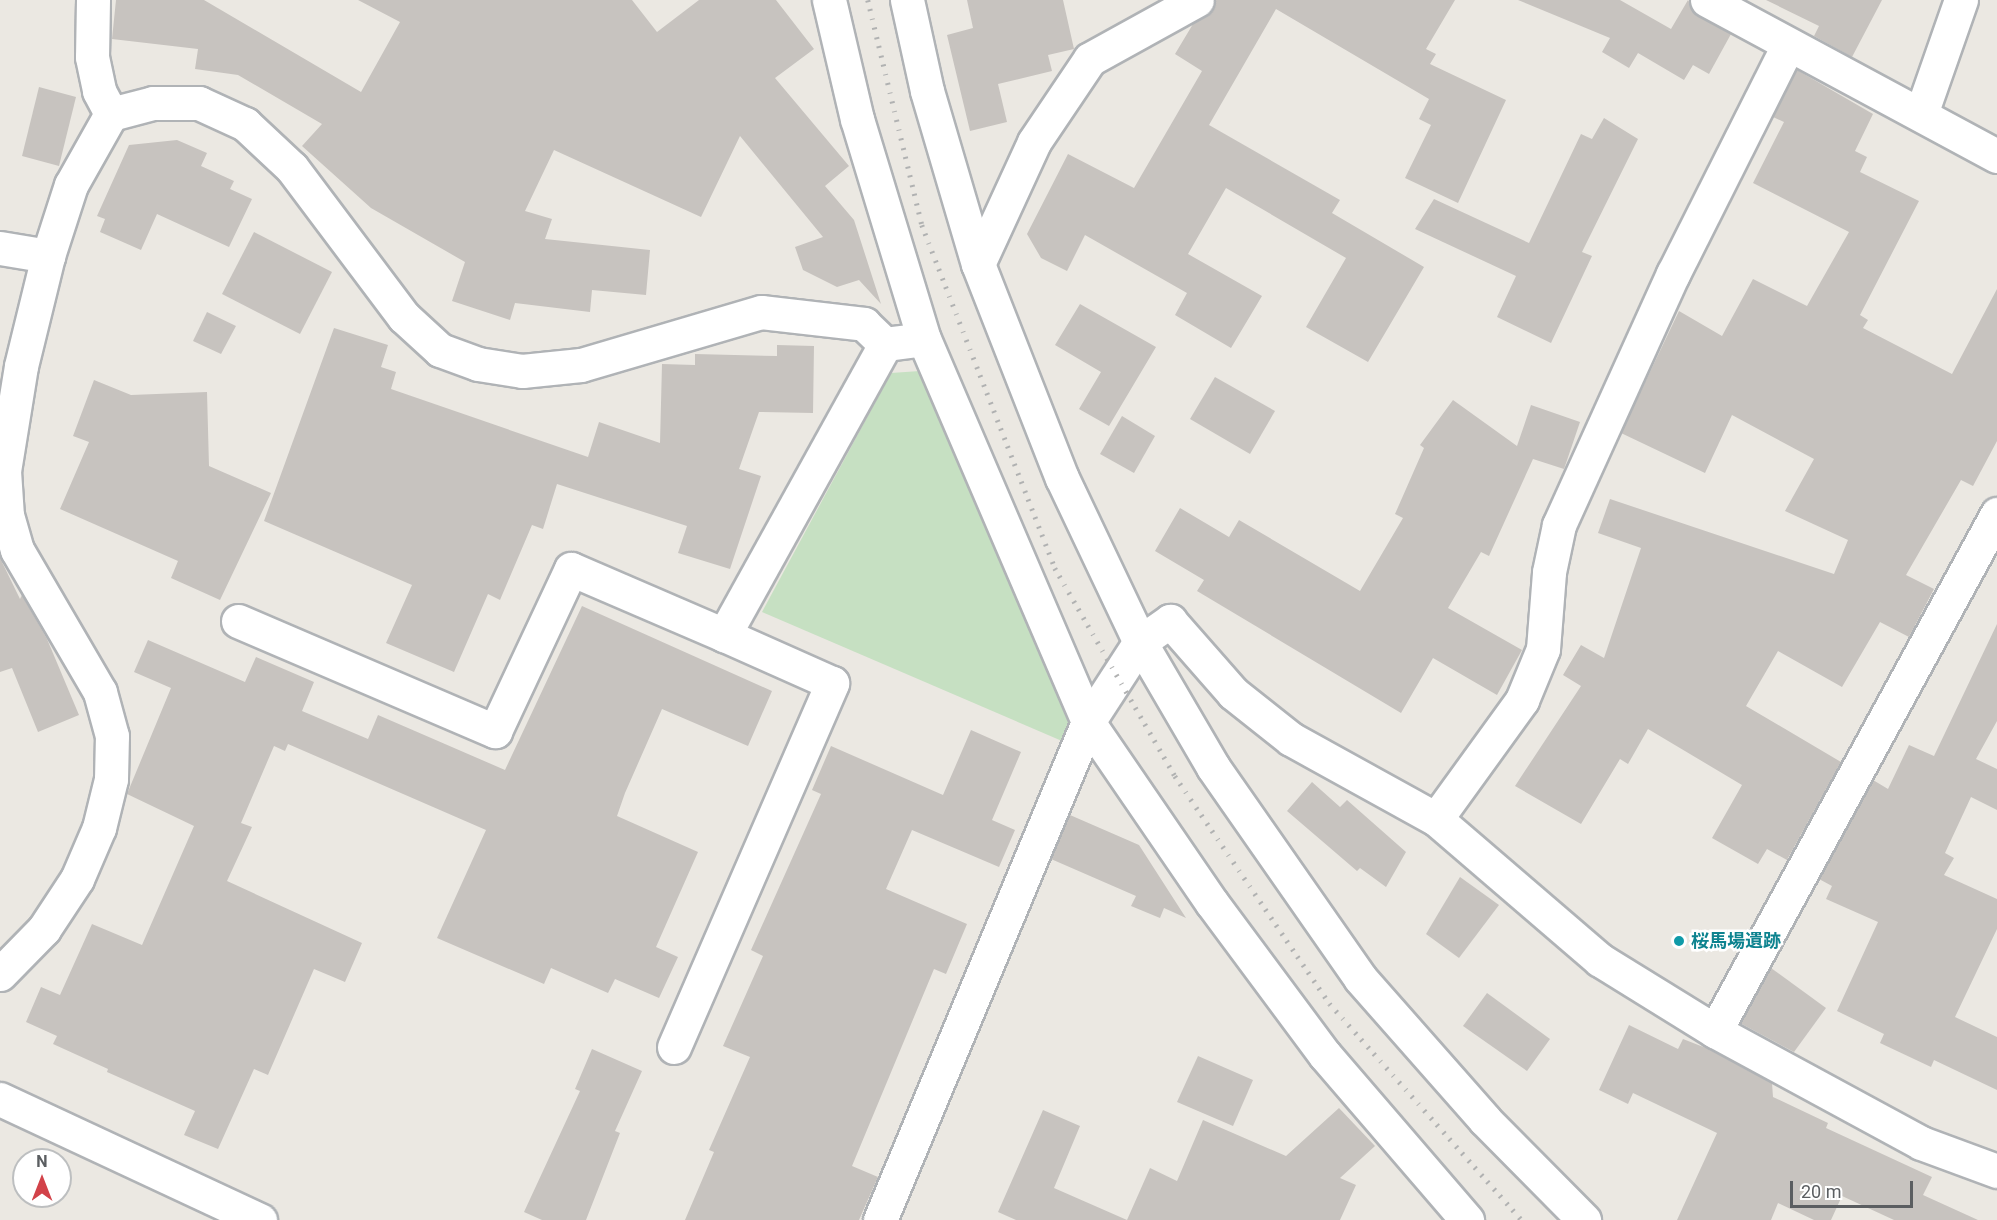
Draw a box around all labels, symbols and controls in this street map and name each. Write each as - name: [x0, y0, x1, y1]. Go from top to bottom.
- place label: 桜馬場遺跡: [1691, 930, 1781, 952]
- marker: 桜馬場遺跡: [1672, 934, 1686, 948]
- north arrow: [12, 1148, 72, 1208]
- text: N: [36, 1152, 48, 1171]
- scale bar: [1793, 1169, 1916, 1207]
- text: 20 m: [1801, 1181, 1841, 1202]

